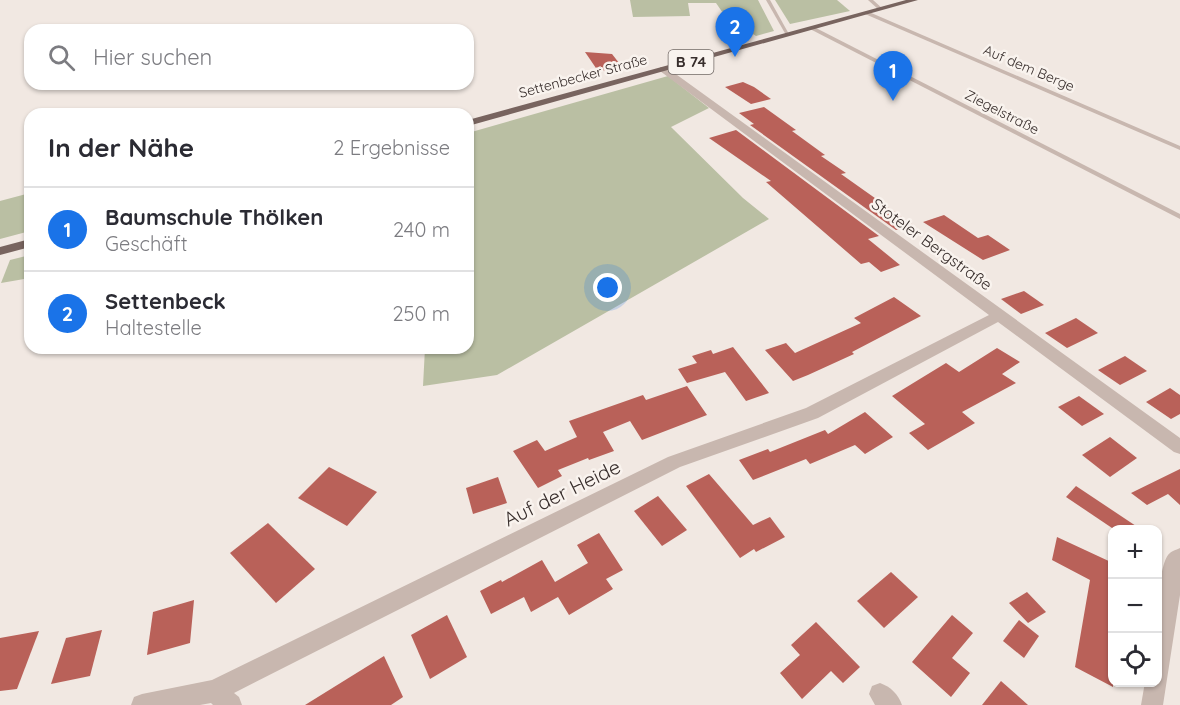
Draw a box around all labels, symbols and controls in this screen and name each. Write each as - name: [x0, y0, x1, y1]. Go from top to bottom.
- pin: 2: [716, 8, 754, 57]
- search box: [24, 24, 474, 90]
- icon: search: [45, 41, 78, 74]
- street label: Auf dem Berge: [981, 41, 1077, 95]
- text: Hier suchen: [93, 43, 212, 71]
- street label: Settenbecker Straße: [517, 50, 649, 102]
- road number: B 74: [668, 50, 714, 74]
- pin: 1: [874, 51, 912, 101]
- street label: Ziegelstraße: [962, 86, 1042, 138]
- text: In der Nähe: [48, 131, 194, 164]
- text: 2 Ergebnisse: [333, 135, 450, 160]
- street label: Stoteler Bergstraße: [868, 194, 996, 294]
- text: Baumschule Thölken: [105, 203, 323, 231]
- text: 1: [64, 217, 71, 242]
- text: 240 m: [393, 217, 450, 242]
- text: Geschäft: [105, 231, 187, 256]
- your location: [593, 273, 622, 302]
- text: Settenbeck: [105, 287, 226, 315]
- text: 2: [62, 301, 73, 326]
- text: 250 m: [392, 301, 450, 326]
- text: Haltestelle: [105, 315, 202, 340]
- street label: Auf der Heide: [499, 454, 624, 532]
- map controls: [1108, 525, 1162, 687]
- button: +: [1108, 525, 1162, 579]
- button: −: [1108, 579, 1162, 633]
- button: locate: [1108, 633, 1162, 687]

